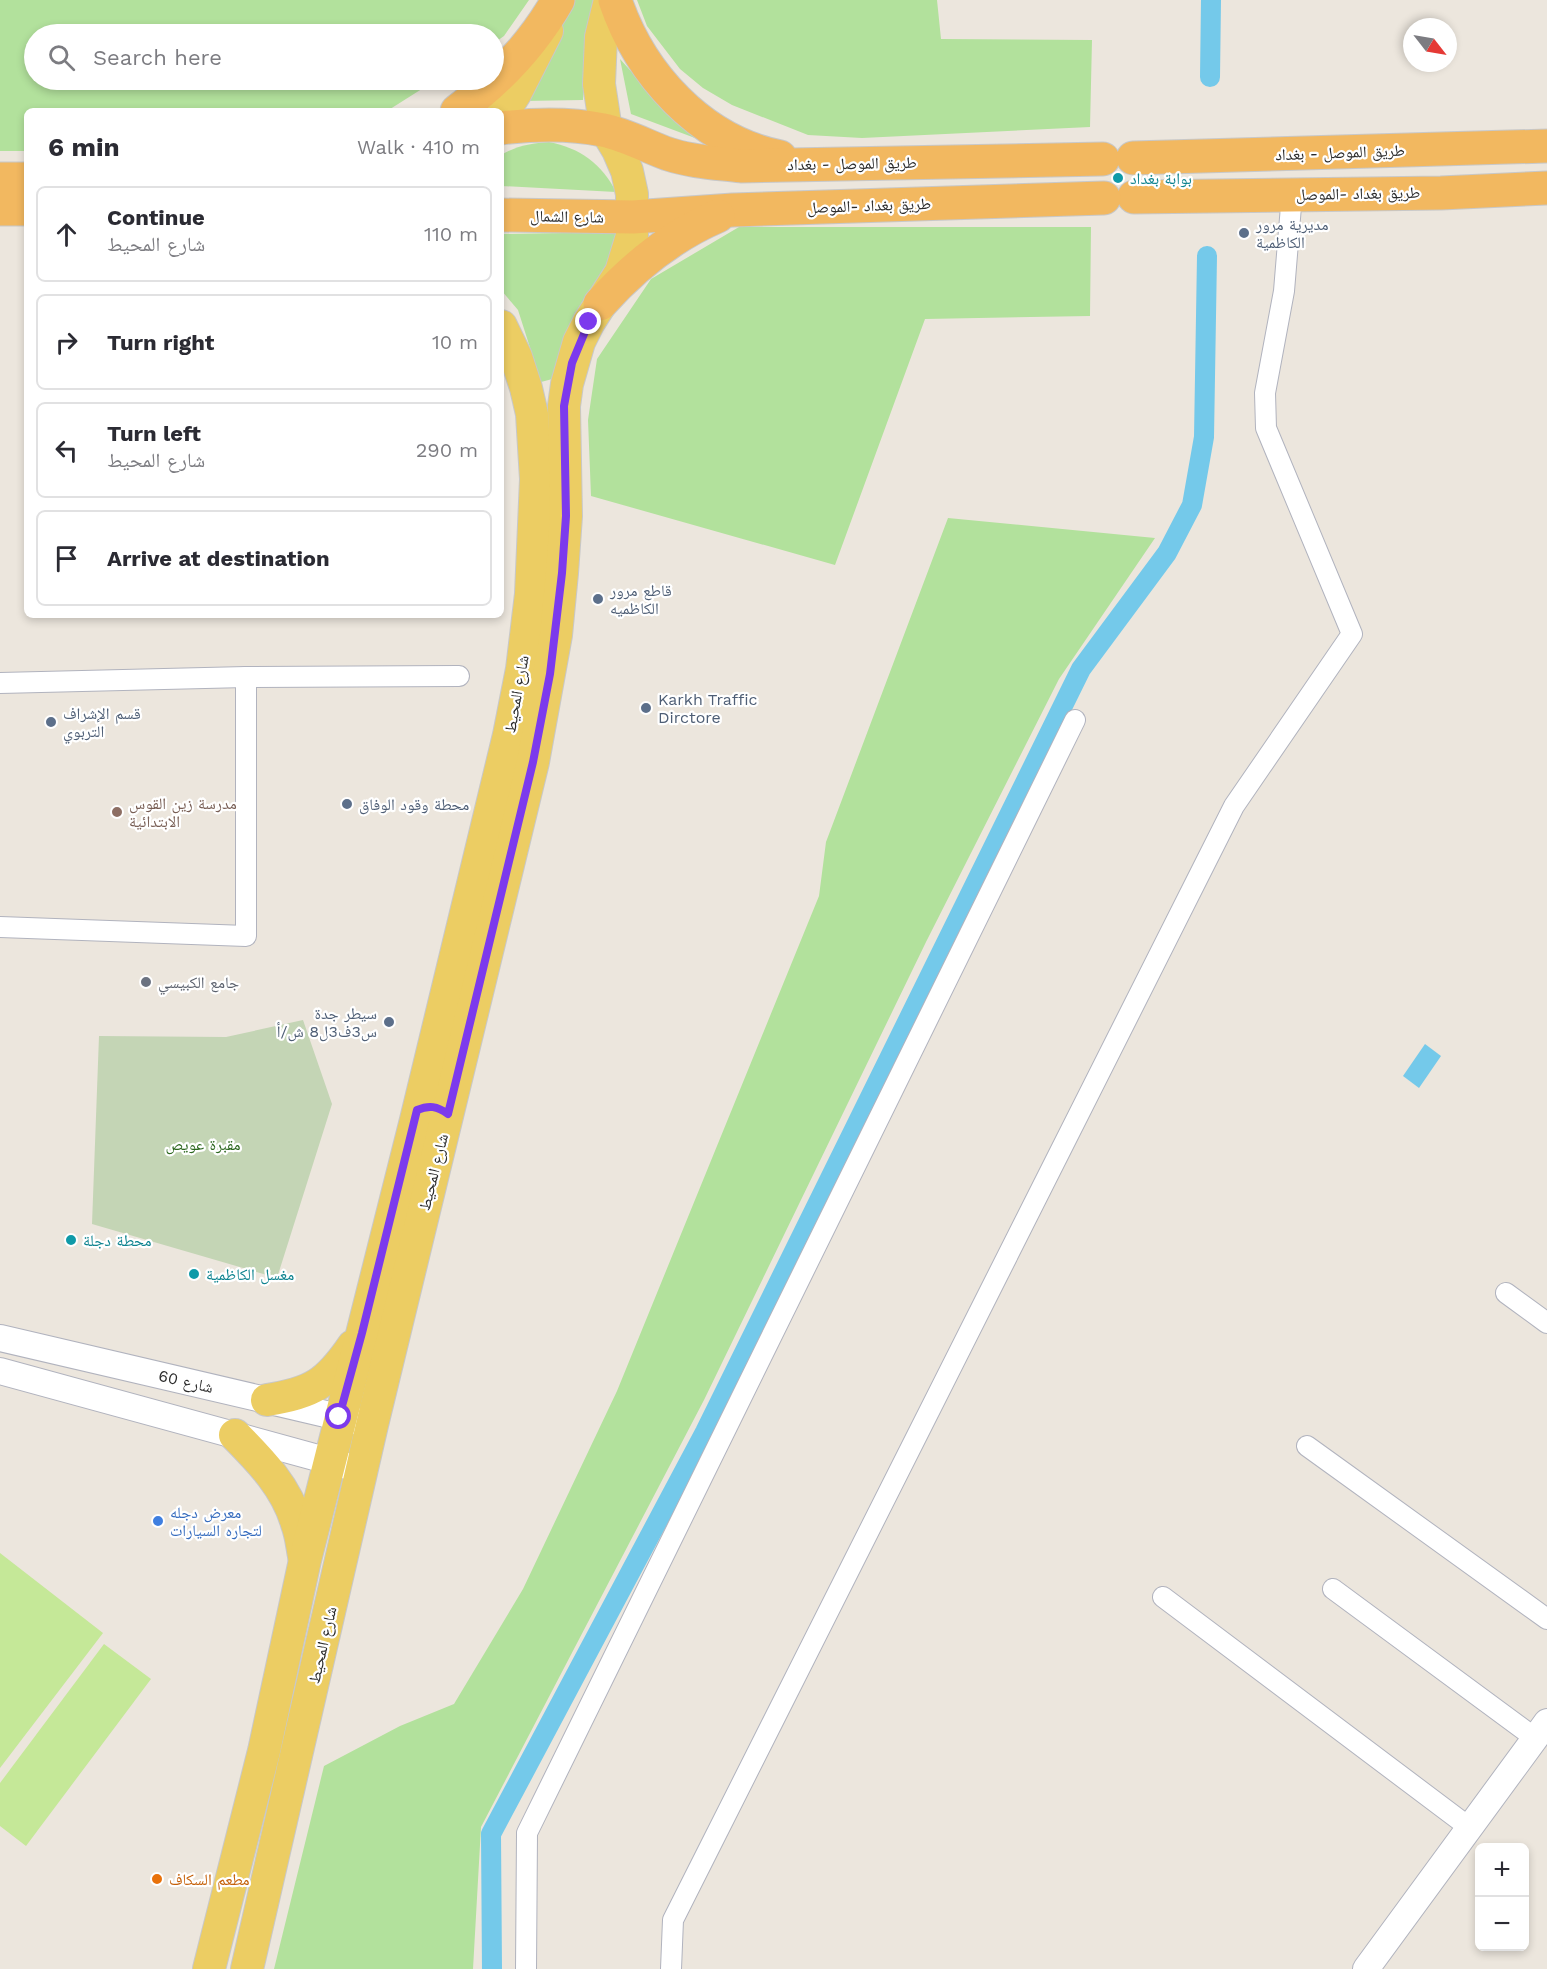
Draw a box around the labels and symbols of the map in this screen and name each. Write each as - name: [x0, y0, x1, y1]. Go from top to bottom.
- north arrow: [1403, 18, 1457, 72]
- street label: طريق الموصل - بغداد: [1275, 141, 1405, 165]
- street label: طريق الموصل - بغداد: [787, 153, 917, 175]
- place label: بوابة بغداد: [1130, 169, 1192, 188]
- marker: بوابة بغداد: [1111, 171, 1125, 185]
- street label: طريق بغداد -الموصل: [1296, 183, 1420, 205]
- street label: طريق بغداد -الموصل: [807, 194, 931, 218]
- street label: شارع الشمال: [530, 206, 604, 228]
- place label: مديرية مرور الكاظمية: [1255, 215, 1328, 252]
- marker: مديرية مرور الكاظمية: [1237, 226, 1251, 240]
- route end: [575, 308, 601, 334]
- place label: قاطع مرور الكاظميه: [609, 581, 672, 618]
- marker: قاطع مرور الكاظميه: [591, 592, 605, 606]
- street label: شارع المحيط: [500, 654, 534, 735]
- place label: Karkh Traffic Dirctore: [658, 690, 758, 727]
- marker: Karkh Traffic Dirctore: [639, 701, 653, 715]
- place label: قسم الإشراف التربوي: [63, 704, 141, 744]
- marker: قسم الإشراف التربوي: [44, 715, 58, 729]
- place label: مدرسة زين القوس الابتدائية: [129, 794, 237, 831]
- place label: محطة وقود الوفاق: [359, 795, 469, 815]
- marker: محطة وقود الوفاق: [340, 797, 354, 811]
- marker: مدرسة زين القوس الابتدائية: [110, 805, 124, 819]
- place label: جامع الكبيسي: [158, 973, 239, 995]
- marker: جامع الكبيسي: [139, 975, 153, 989]
- place label: سيطر جدة س3ف3ل8 ش/أ: [276, 1004, 377, 1042]
- marker: سيطر جدة س3ف3ل8 ش/أ: [382, 1015, 396, 1029]
- street label: شارع المحيط: [415, 1132, 453, 1213]
- park label: مقبرة عويص: [165, 1135, 241, 1155]
- place label: محطة دجلة: [83, 1231, 152, 1250]
- marker: محطة دجلة: [64, 1233, 78, 1247]
- place label: مغسل الكاظمية: [206, 1265, 294, 1285]
- marker: مغسل الكاظمية: [187, 1267, 201, 1281]
- street label: شارع 60: [156, 1366, 215, 1398]
- route start: [325, 1403, 351, 1429]
- place label: معرض دجله لتجاره السيارات: [170, 1503, 262, 1540]
- marker: معرض دجله لتجاره السيارات: [151, 1514, 165, 1528]
- street label: شارع المحيط: [304, 1605, 342, 1686]
- place label: مطعم السكاف: [169, 1870, 250, 1890]
- marker: مطعم السكاف: [150, 1872, 164, 1886]

